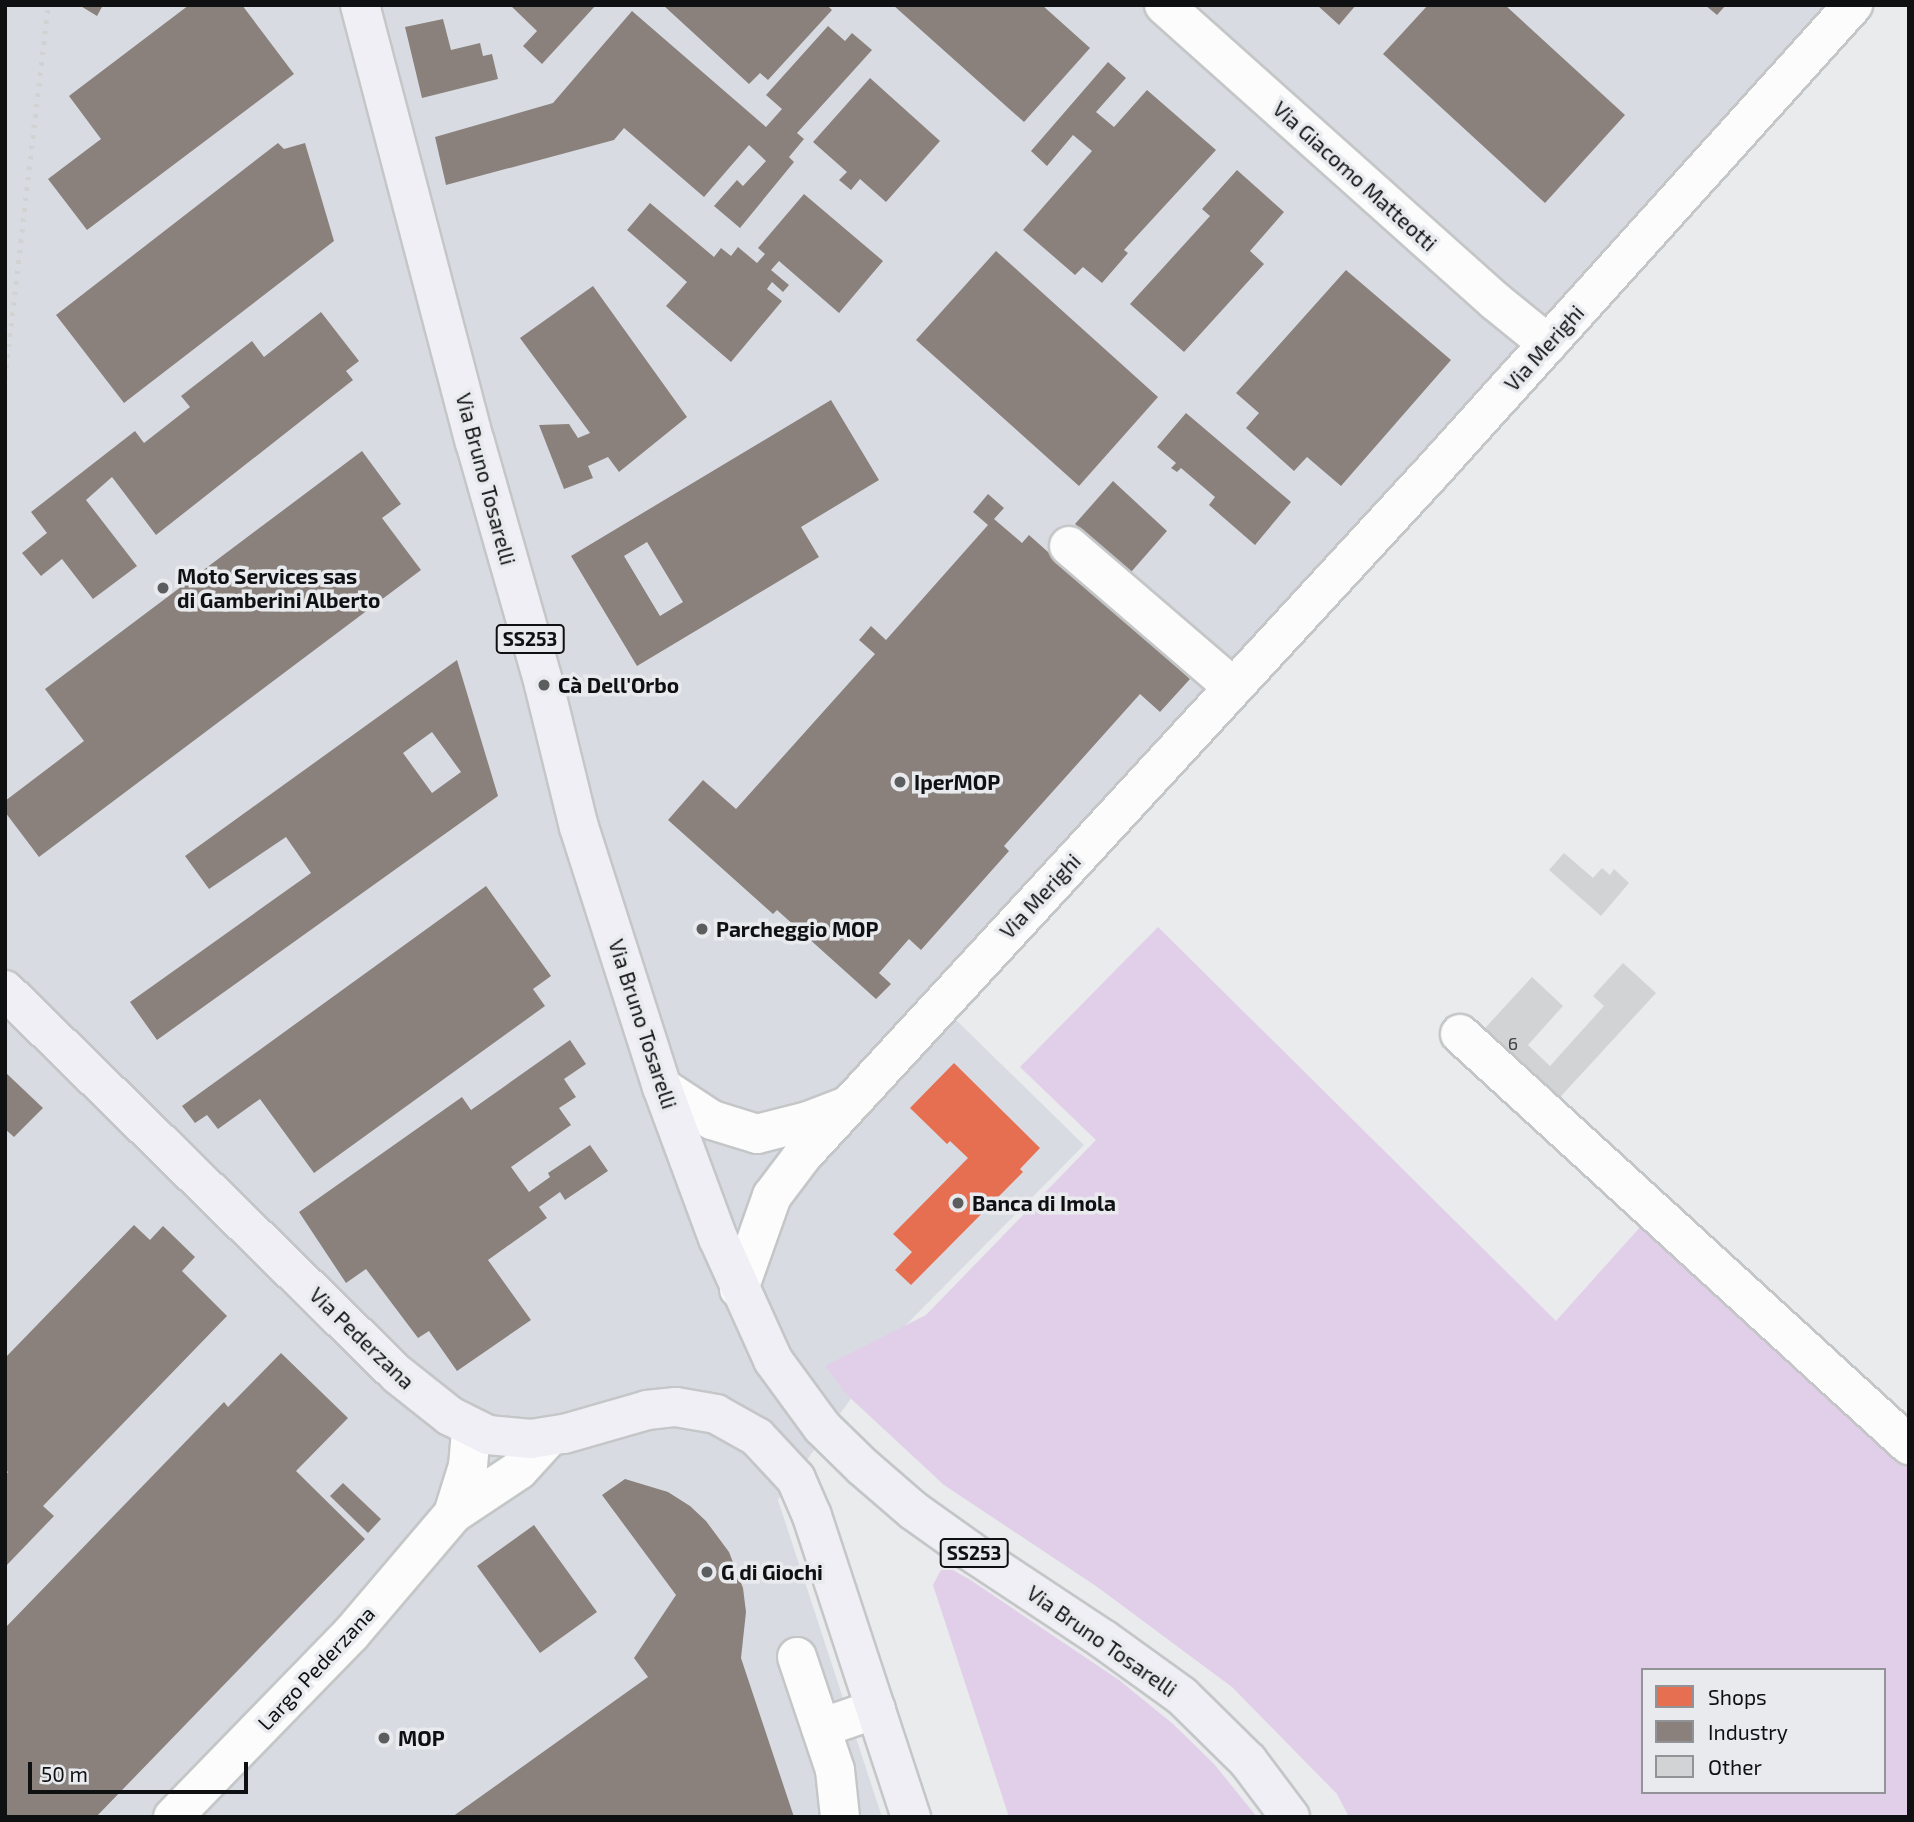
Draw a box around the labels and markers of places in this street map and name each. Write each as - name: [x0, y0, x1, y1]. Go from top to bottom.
- place label: Moto Services sas di Gamberini Alberto: [177, 563, 381, 613]
- marker: Moto Services sas di Gamberini Alberto: [155, 580, 171, 596]
- place label: Cà Dell'Orbo: [558, 672, 679, 698]
- marker: Cà Dell'Orbo: [536, 677, 552, 693]
- place label: IperMOP: [914, 769, 1000, 795]
- marker: IperMOP: [892, 774, 908, 790]
- place label: Parcheggio MOP: [716, 916, 879, 942]
- marker: Parcheggio MOP: [694, 921, 710, 937]
- place label: Banca di Imola: [972, 1190, 1116, 1216]
- marker: Banca di Imola: [950, 1195, 966, 1211]
- place label: G di Giochi: [721, 1559, 823, 1585]
- marker: G di Giochi: [699, 1564, 715, 1580]
- place label: MOP: [398, 1725, 445, 1751]
- marker: MOP: [376, 1730, 392, 1746]

